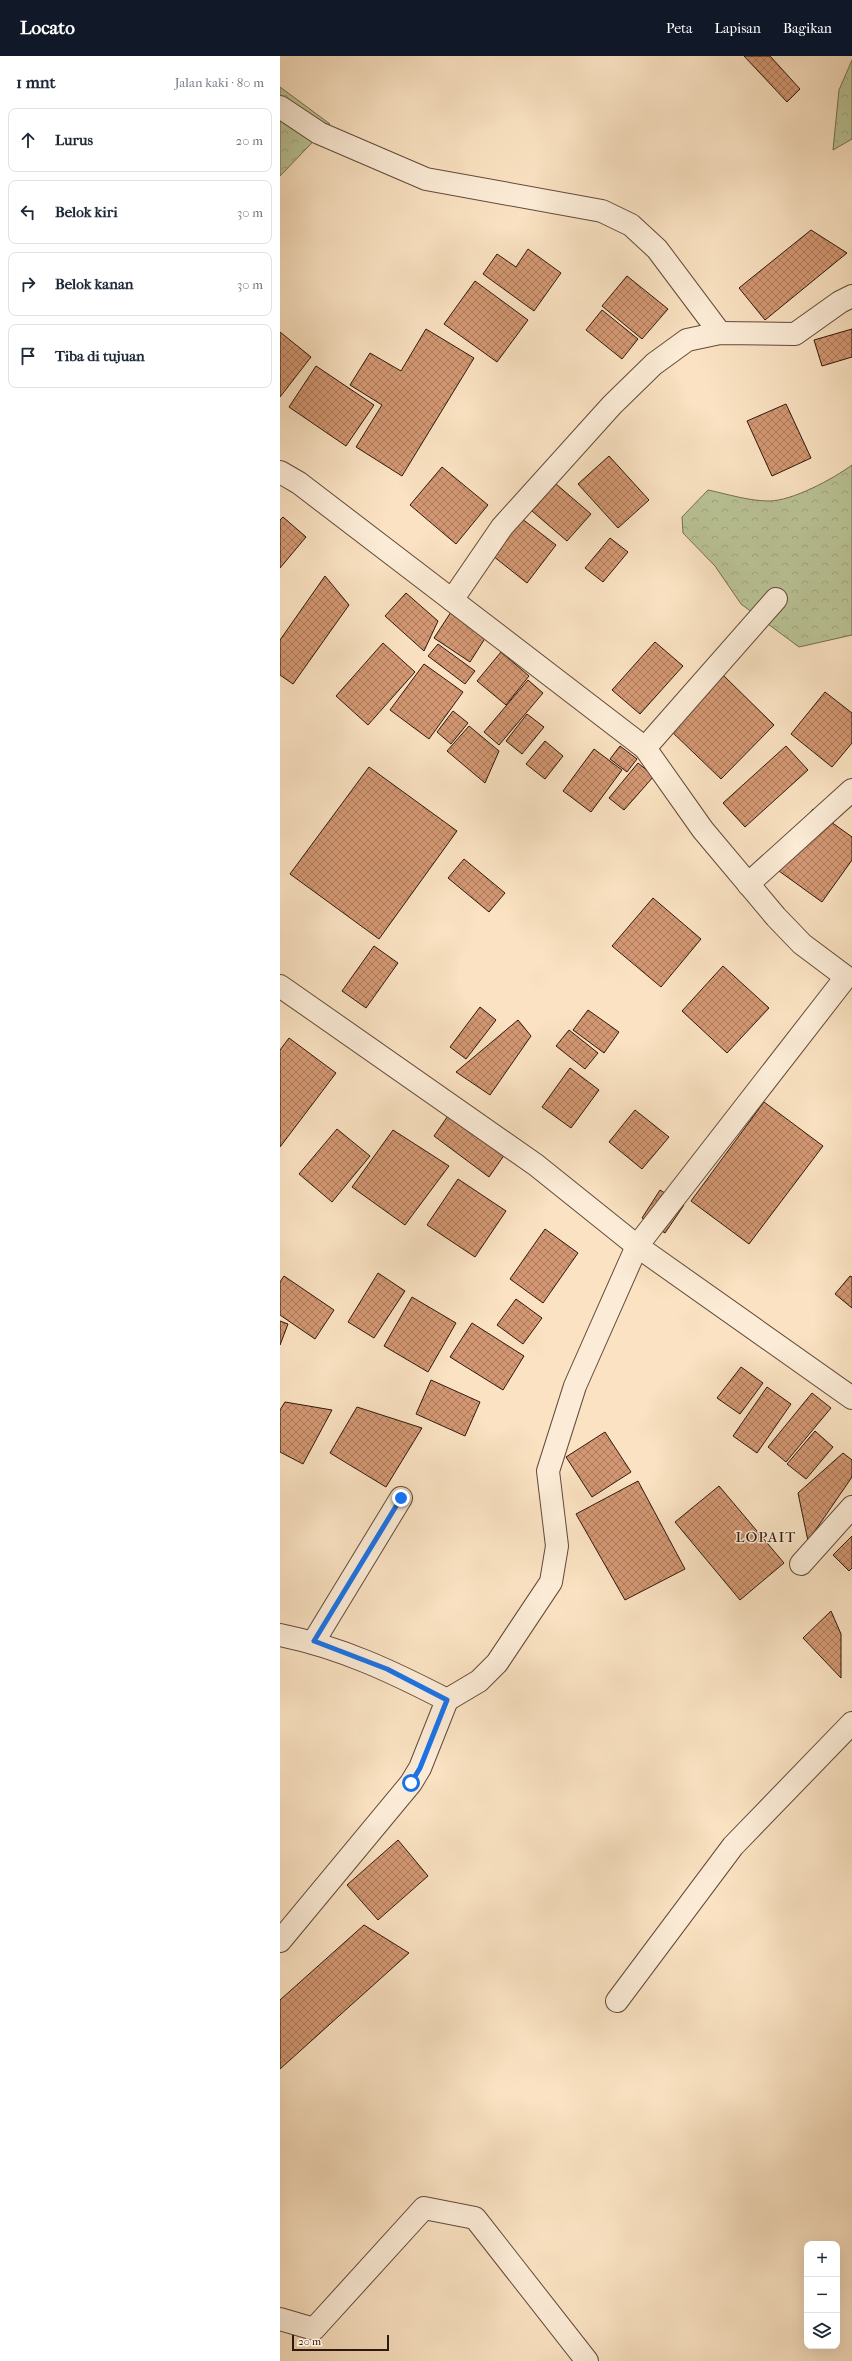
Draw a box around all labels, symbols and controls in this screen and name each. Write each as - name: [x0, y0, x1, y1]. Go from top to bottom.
- text: Locato: [20, 17, 75, 39]
- text: Peta: [666, 20, 693, 37]
- text: Lapisan: [715, 20, 761, 37]
- text: Bagikan: [783, 20, 832, 37]
- text: 1 mnt: [16, 72, 56, 92]
- text: Jalan kaki · 80 m: [175, 75, 264, 90]
- icon: ahead: [17, 129, 39, 151]
- text: Lurus: [55, 131, 93, 149]
- text: 20 m: [236, 133, 263, 148]
- icon: left: [17, 201, 39, 223]
- text: Belok kiri: [55, 203, 118, 221]
- text: 30 m: [237, 205, 263, 220]
- icon: right: [17, 273, 39, 295]
- text: Belok kanan: [55, 275, 134, 293]
- text: 30 m: [237, 277, 263, 292]
- icon: arrive: [17, 345, 39, 367]
- text: Tiba di tujuan: [55, 347, 145, 365]
- route end: [392, 1489, 410, 1507]
- district label: LOPAIT: [736, 1528, 796, 1546]
- route start: [402, 1774, 420, 1792]
- map controls: [804, 2241, 840, 2349]
- button: +: [804, 2241, 840, 2277]
- button: −: [804, 2277, 840, 2313]
- button: layers: [804, 2313, 840, 2349]
- scale bar: [292, 2333, 389, 2352]
- text: 20 m: [298, 2335, 321, 2348]

